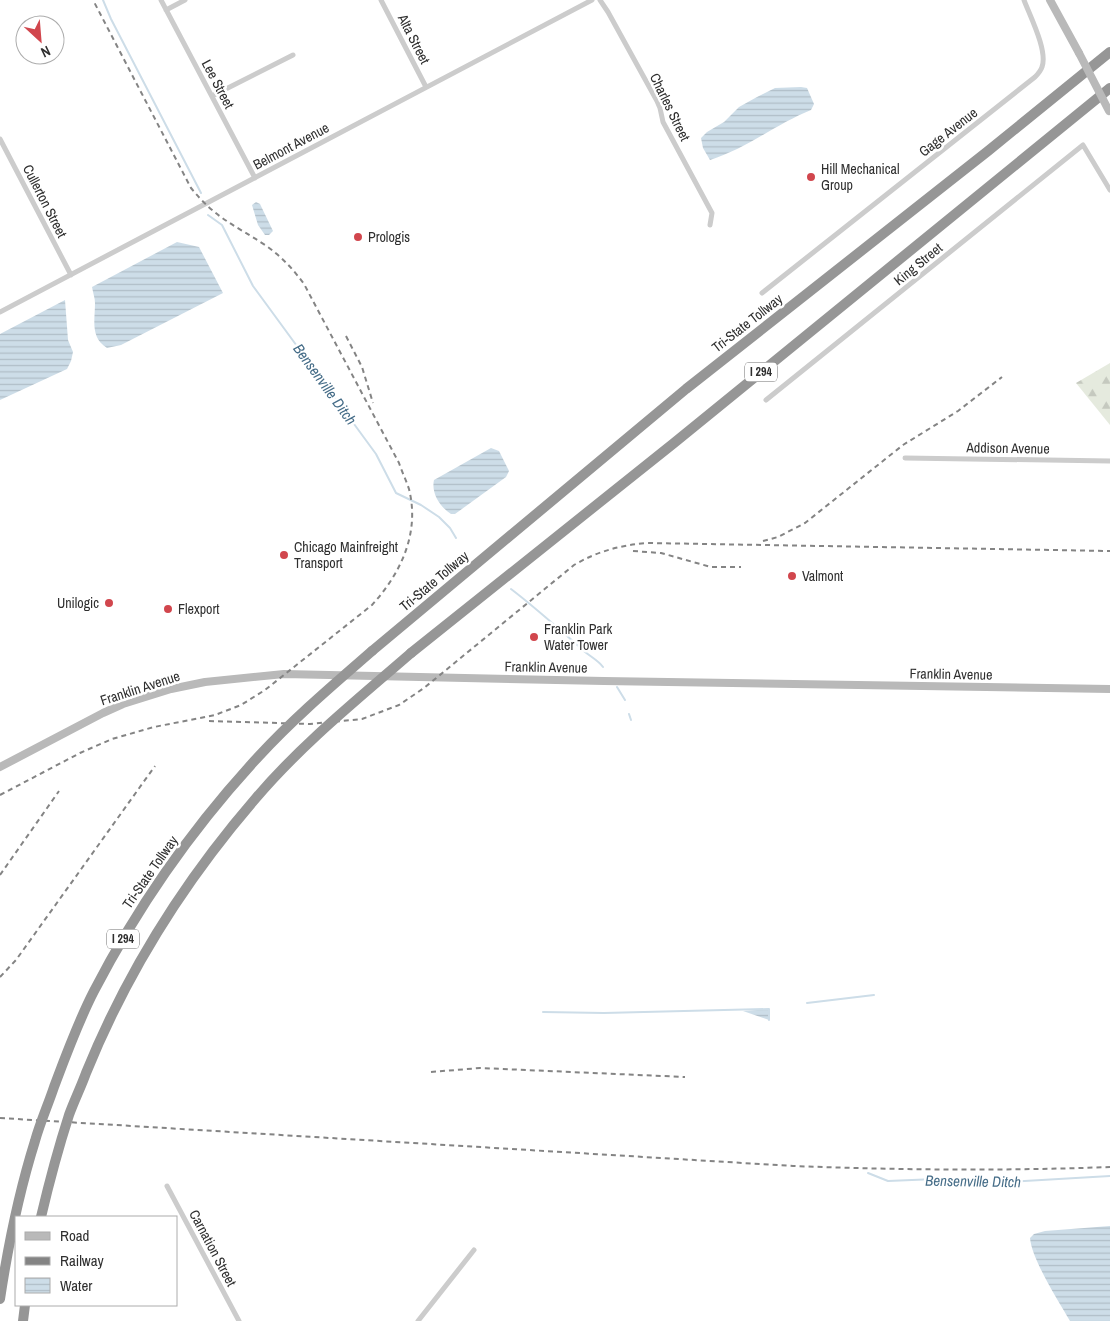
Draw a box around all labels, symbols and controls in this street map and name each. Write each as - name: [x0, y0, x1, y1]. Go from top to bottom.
- street label: Alta Street: [393, 10, 434, 67]
- north arrow: [15, 15, 65, 65]
- text: N: [38, 42, 53, 62]
- street label: Lee Street: [198, 56, 238, 112]
- street label: Charles Street: [646, 70, 694, 144]
- street label: Gage Avenue: [915, 104, 981, 160]
- street label: Belmont Avenue: [250, 118, 332, 174]
- place label: Hill Mechanical Group: [821, 160, 899, 194]
- street label: Cullerton Street: [19, 161, 71, 241]
- marker: Hill Mechanical Group: [805, 171, 817, 183]
- place label: Prologis: [368, 228, 410, 246]
- marker: Prologis: [352, 231, 364, 243]
- street label: King Street: [890, 239, 946, 289]
- street label: Tri-State Tollway: [708, 290, 786, 356]
- water label: Bensenville Ditch: [288, 339, 362, 429]
- road number: I 294: [745, 362, 777, 382]
- street label: Addison Avenue: [965, 438, 1050, 458]
- place label: Chicago Mainfreight Transport: [294, 538, 398, 572]
- street label: Tri-State Tollway: [396, 547, 472, 615]
- marker: Chicago Mainfreight Transport: [278, 549, 290, 561]
- place label: Valmont: [802, 567, 843, 585]
- marker: Valmont: [786, 570, 798, 582]
- place label: Unilogic: [57, 594, 99, 612]
- marker: Unilogic: [103, 597, 115, 609]
- place label: Flexport: [178, 600, 219, 618]
- marker: Flexport: [162, 603, 174, 615]
- place label: Franklin Park Water Tower: [544, 620, 613, 654]
- marker: Franklin Park Water Tower: [528, 631, 540, 643]
- street label: Franklin Avenue: [504, 657, 588, 677]
- street label: Franklin Avenue: [909, 664, 993, 684]
- street label: Franklin Avenue: [98, 667, 182, 709]
- street label: Tri-State Tollway: [118, 832, 182, 912]
- road number: I 294: [107, 930, 139, 949]
- water label: Bensenville Ditch: [925, 1170, 1021, 1192]
- street label: Carnation Street: [185, 1207, 241, 1289]
- legend: [15, 1216, 178, 1306]
- text: Road: [60, 1225, 89, 1246]
- text: Railway: [60, 1250, 105, 1271]
- text: Water: [60, 1275, 92, 1296]

